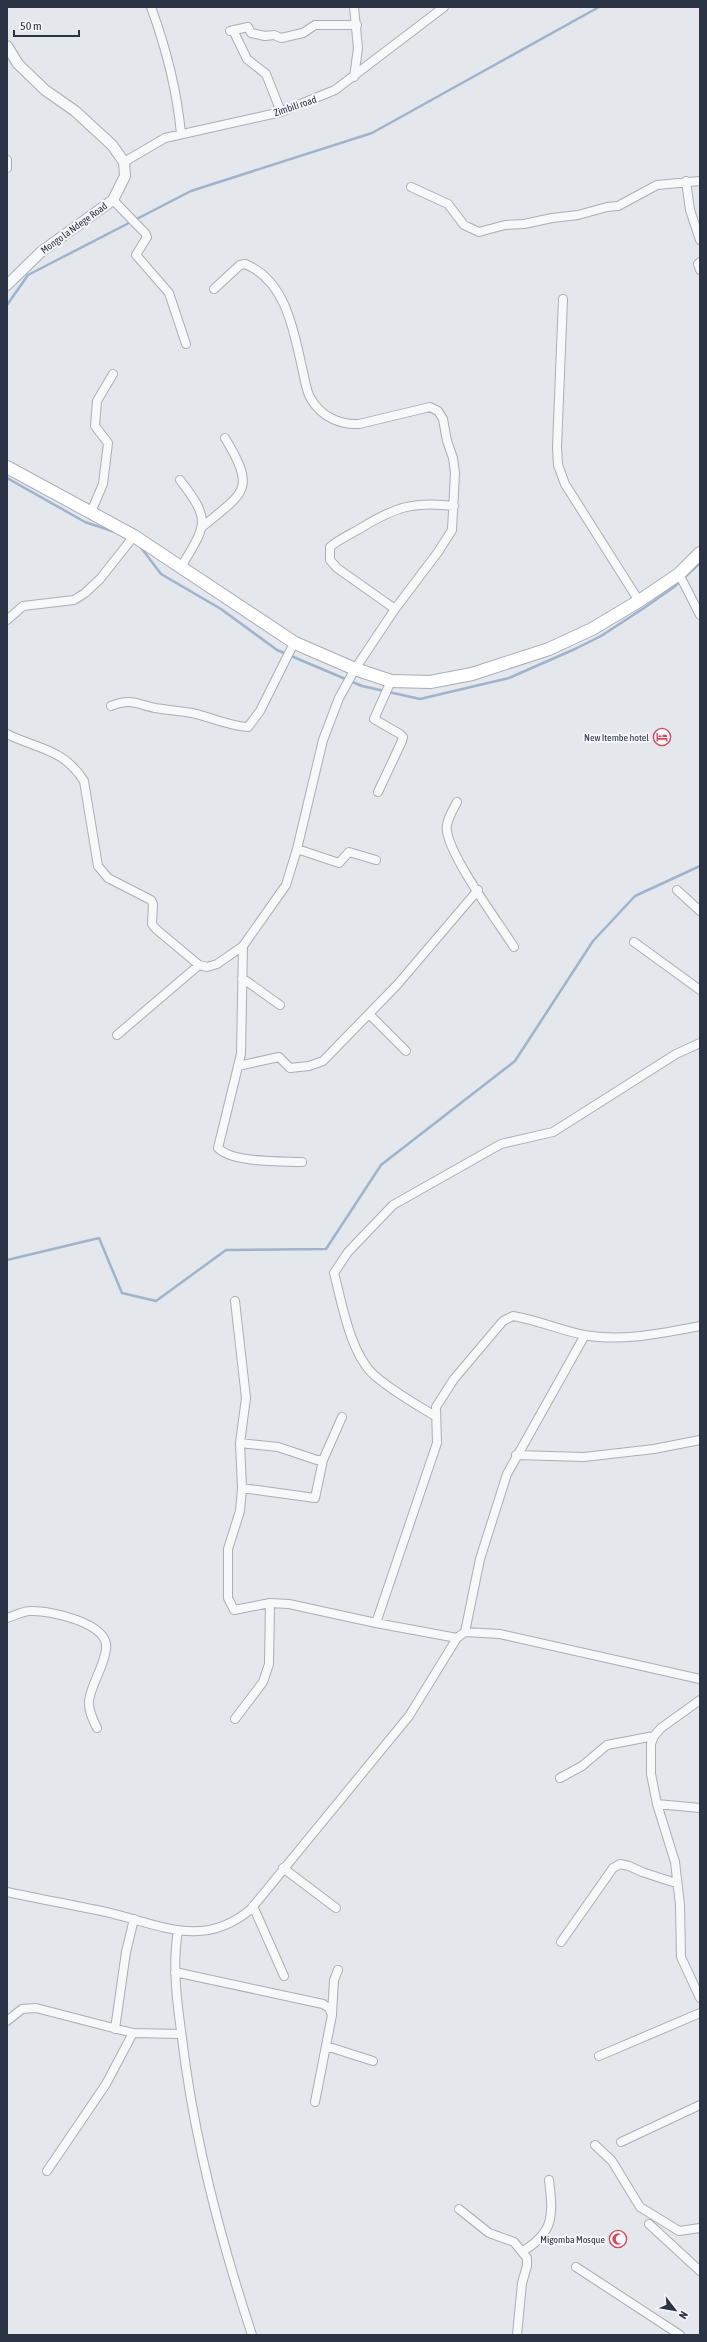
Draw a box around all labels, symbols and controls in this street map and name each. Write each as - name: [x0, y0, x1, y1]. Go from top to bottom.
- scale bar: [14, 12, 79, 38]
- text: 50 m: [20, 19, 42, 33]
- street label: Zimbili road: [272, 93, 318, 118]
- street label: Mongo la Ndege Road: [39, 200, 110, 256]
- hotel icon: New Itembe hotel: [652, 727, 672, 747]
- place label: New Itembe hotel: [584, 732, 649, 743]
- mosque icon: Migomba Mosque: [608, 2229, 628, 2249]
- place label: Migomba Mosque: [540, 2234, 605, 2245]
- north arrow: [655, 2290, 695, 2330]
- text: N: [677, 2309, 690, 2321]

